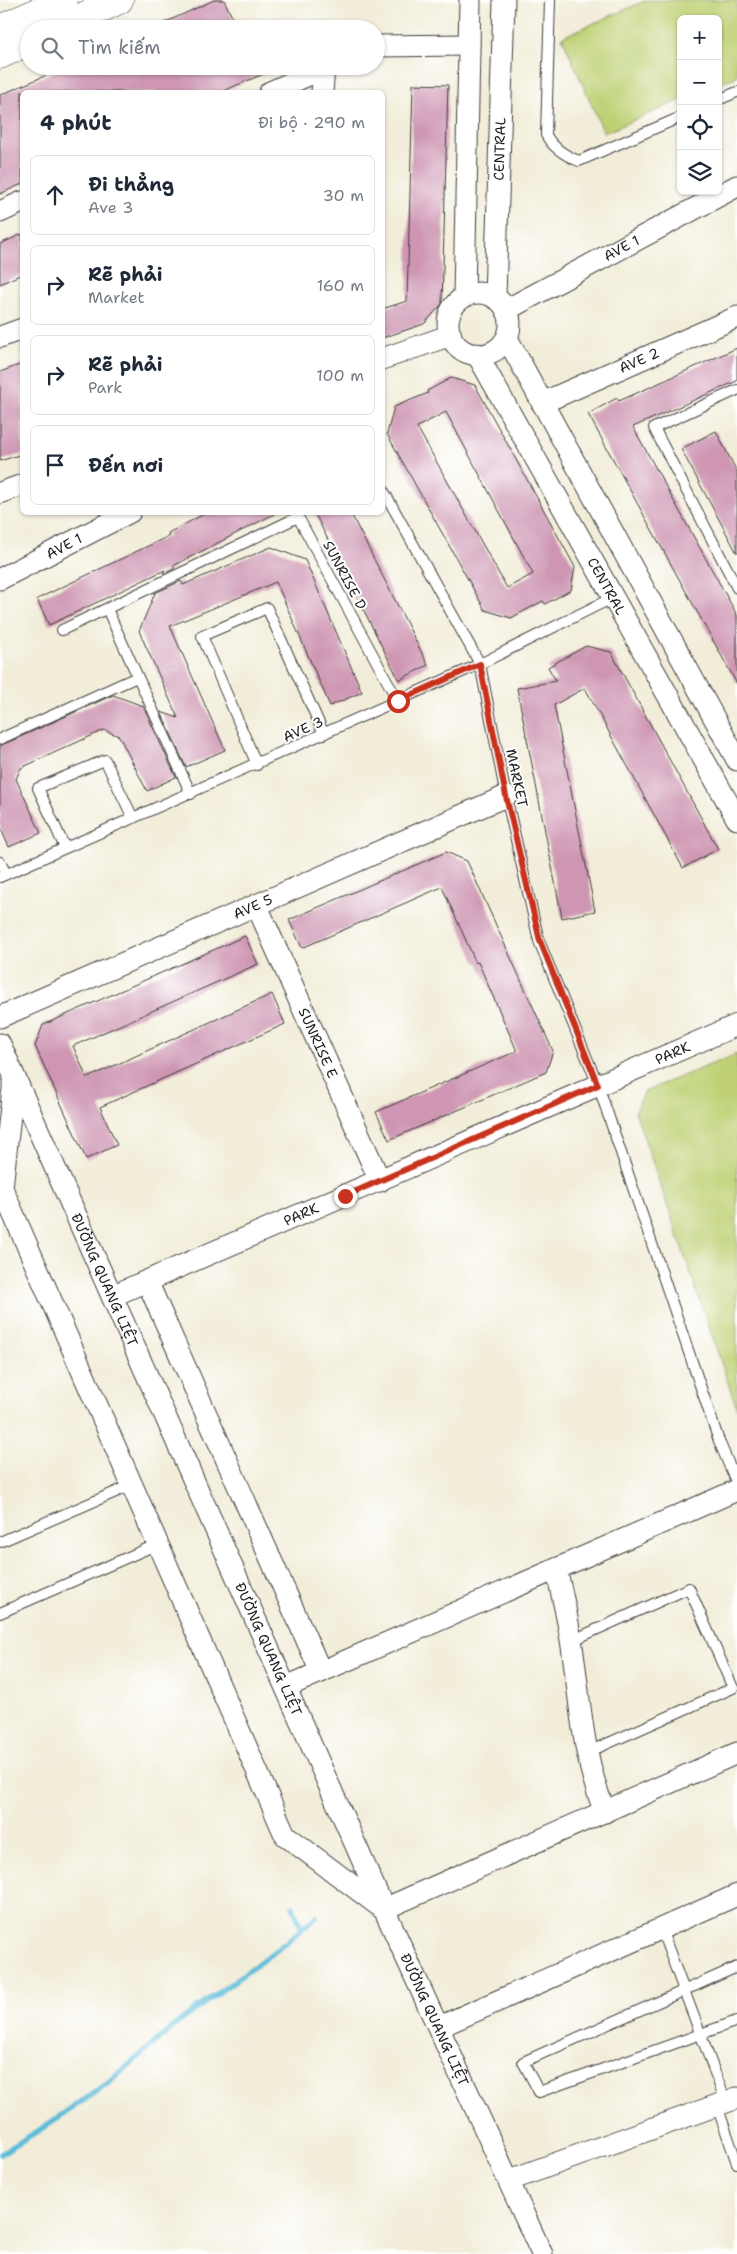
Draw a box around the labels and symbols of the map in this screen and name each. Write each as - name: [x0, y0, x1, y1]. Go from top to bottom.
- street label: CENTRAL: [490, 117, 509, 181]
- street label: AVE 1: [600, 231, 643, 265]
- street label: AVE 2: [616, 343, 662, 377]
- street label: AVE 1: [43, 529, 85, 563]
- street label: SUNRISE D: [319, 537, 371, 613]
- street label: CENTRAL: [584, 554, 630, 618]
- route start: [387, 690, 410, 713]
- street label: AVE 3: [280, 712, 326, 746]
- street label: MARKET: [502, 747, 532, 809]
- street label: AVE 5: [231, 890, 275, 923]
- street label: SUNRISE E: [295, 1005, 342, 1081]
- street label: PARK: [652, 1037, 693, 1068]
- route end: [334, 1185, 357, 1208]
- street label: PARK: [281, 1199, 321, 1230]
- street label: ĐƯỜNG QUANG LIỆT: [67, 1210, 142, 1350]
- street label: ĐƯỜNG QUANG LIỆT: [231, 1580, 306, 1719]
- street label: ĐƯỜNG QUANG LIỆT: [396, 1950, 473, 2089]

